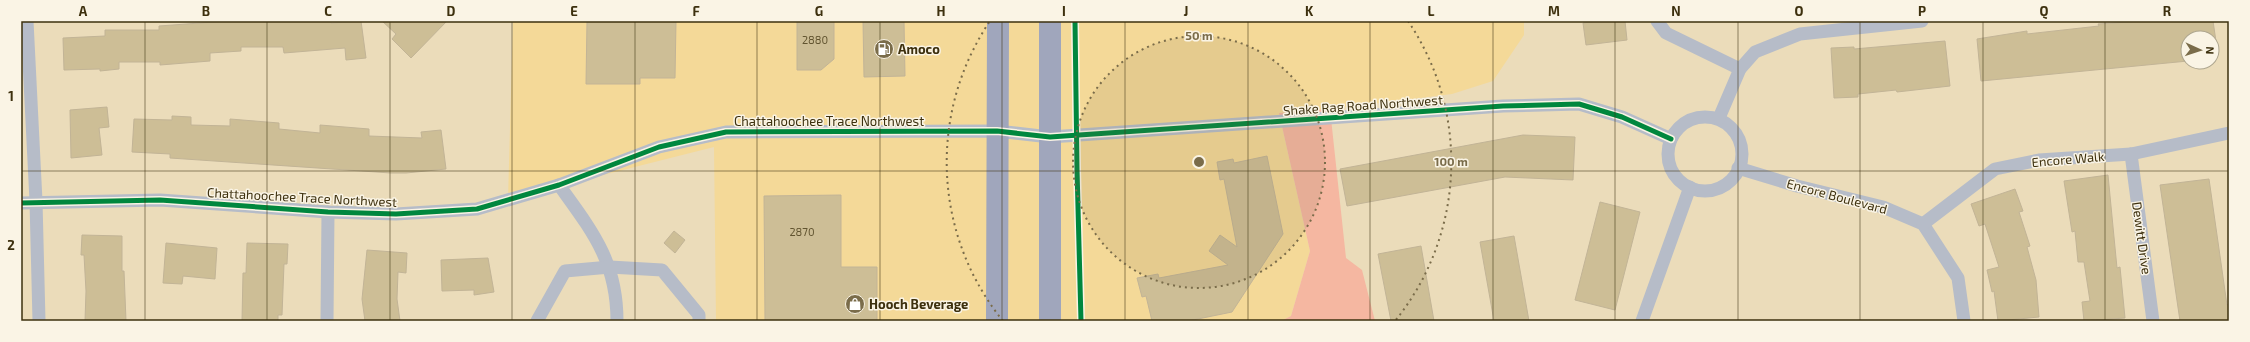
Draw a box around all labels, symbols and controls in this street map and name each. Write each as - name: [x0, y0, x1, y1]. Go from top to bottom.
- text: A: [79, 3, 88, 19]
- text: B: [202, 3, 210, 19]
- text: C: [324, 3, 332, 19]
- text: D: [447, 3, 456, 19]
- text: E: [570, 3, 578, 19]
- text: F: [692, 3, 700, 19]
- text: G: [815, 3, 823, 19]
- text: H: [937, 3, 946, 19]
- text: I: [1062, 3, 1066, 19]
- text: J: [1184, 3, 1188, 19]
- text: K: [1305, 3, 1314, 19]
- text: L: [1428, 3, 1435, 19]
- text: M: [1548, 3, 1560, 19]
- text: N: [1671, 3, 1681, 19]
- text: O: [1795, 3, 1804, 19]
- text: P: [1918, 3, 1926, 19]
- text: Q: [2040, 3, 2049, 20]
- text: R: [2163, 3, 2172, 19]
- text: 50 m: [1185, 28, 1213, 42]
- north arrow: [2180, 30, 2220, 70]
- house number: 2880: [802, 33, 828, 46]
- fuel station icon: Amoco: [873, 38, 895, 60]
- place label: Amoco: [898, 41, 940, 57]
- text: N: [2204, 46, 2217, 55]
- text: 1: [8, 88, 14, 104]
- street label: Shake Rag Road Northwest: [1283, 91, 1443, 119]
- street label: Chattahoochee Trace Northwest: [734, 113, 924, 129]
- street label: Encore Walk: [2031, 148, 2105, 170]
- text: 100 m: [1434, 154, 1468, 168]
- centre of rings: [1192, 155, 1206, 169]
- street label: Encore Boulevard: [1785, 175, 1889, 217]
- street label: Chattahoochee Trace Northwest: [207, 184, 397, 210]
- street label: Dewitt Drive: [2129, 201, 2155, 275]
- house number: 2870: [789, 225, 815, 238]
- text: 2: [7, 237, 15, 253]
- shop icon: Hooch Beverage: [844, 293, 866, 315]
- place label: Hooch Beverage: [869, 296, 968, 312]

